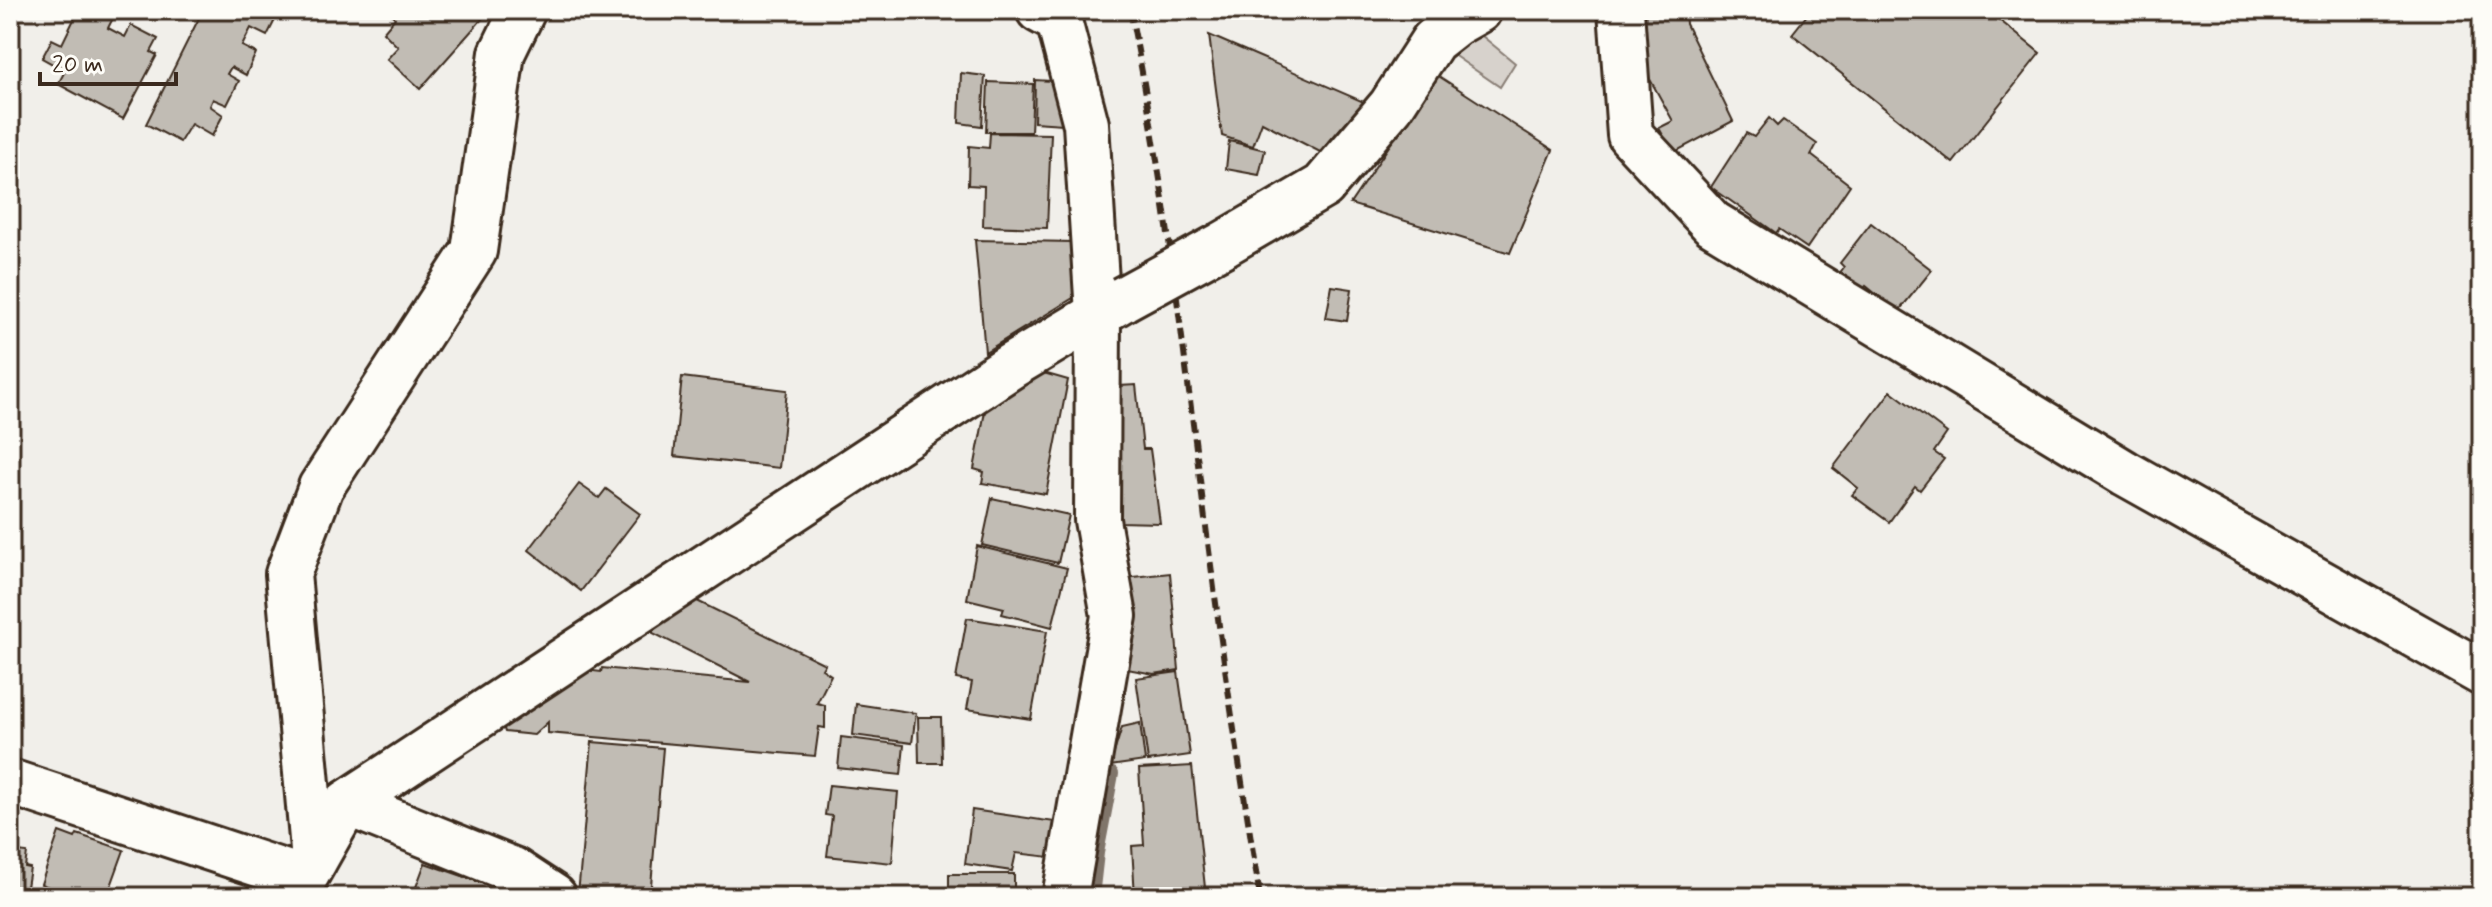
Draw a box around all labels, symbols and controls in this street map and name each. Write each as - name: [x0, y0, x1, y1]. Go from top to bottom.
- scale bar: [40, 36, 176, 86]
- text: 20 m: [52, 50, 103, 81]

